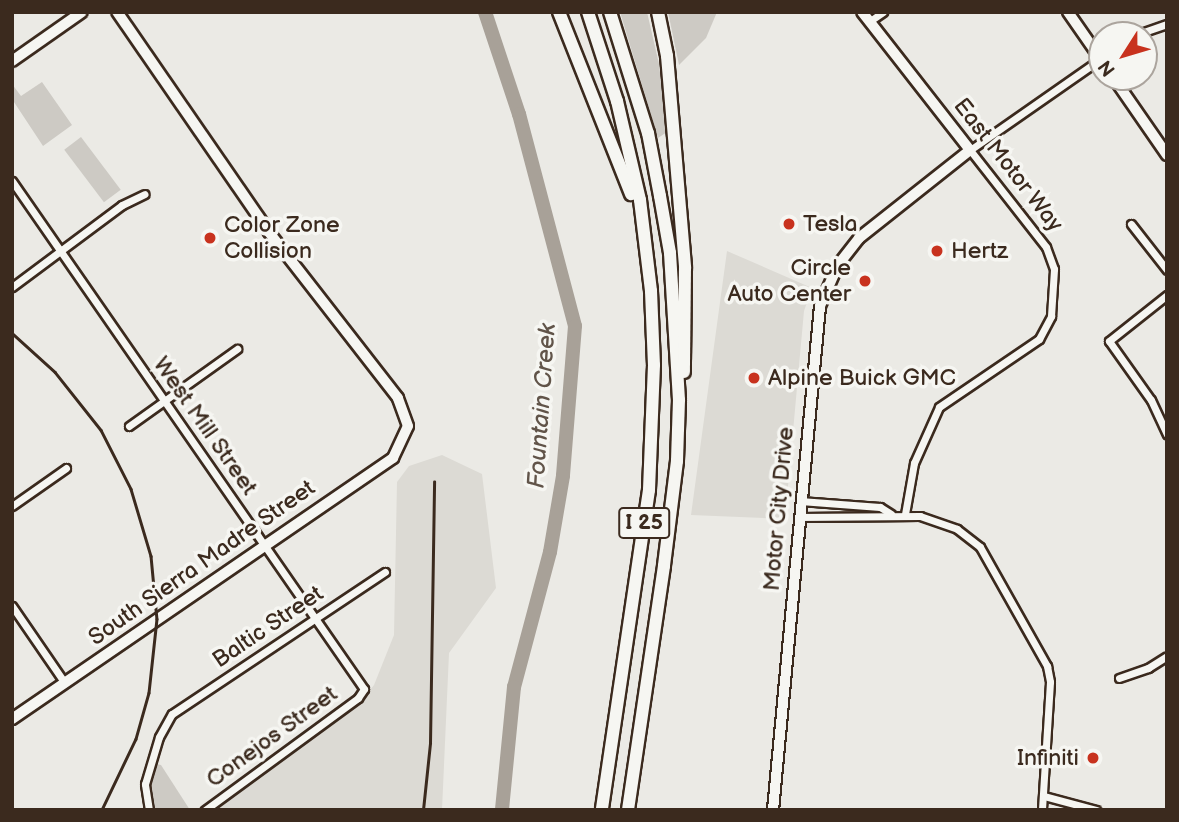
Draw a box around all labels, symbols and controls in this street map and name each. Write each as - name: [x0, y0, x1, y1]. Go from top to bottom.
- north arrow: [1088, 21, 1158, 91]
- text: N: [1094, 55, 1121, 80]
- street label: East Motor Way: [947, 92, 1069, 238]
- place label: Tesla: [803, 210, 857, 238]
- place label: Color Zone Collision: [224, 211, 340, 265]
- marker: Tesla: [781, 216, 797, 232]
- marker: Color Zone Collision: [202, 230, 218, 246]
- place label: Hertz: [951, 237, 1008, 265]
- marker: Hertz: [929, 243, 945, 259]
- place label: Circle Auto Center: [727, 254, 851, 308]
- marker: Circle Auto Center: [857, 273, 873, 289]
- water label: Fountain Creek: [522, 322, 562, 490]
- street label: West Mill Street: [147, 351, 263, 501]
- place label: Alpine Buick GMC: [768, 364, 956, 392]
- marker: Alpine Buick GMC: [746, 370, 762, 386]
- street label: Motor City Drive: [758, 425, 800, 593]
- street label: South Sierra Madre Street: [83, 474, 321, 652]
- road number: I 25: [618, 505, 670, 540]
- street label: Baltic Street: [207, 580, 329, 674]
- street label: Conejos Street: [201, 680, 343, 794]
- place label: Infiniti: [1017, 744, 1079, 772]
- marker: Infiniti: [1085, 750, 1101, 766]

